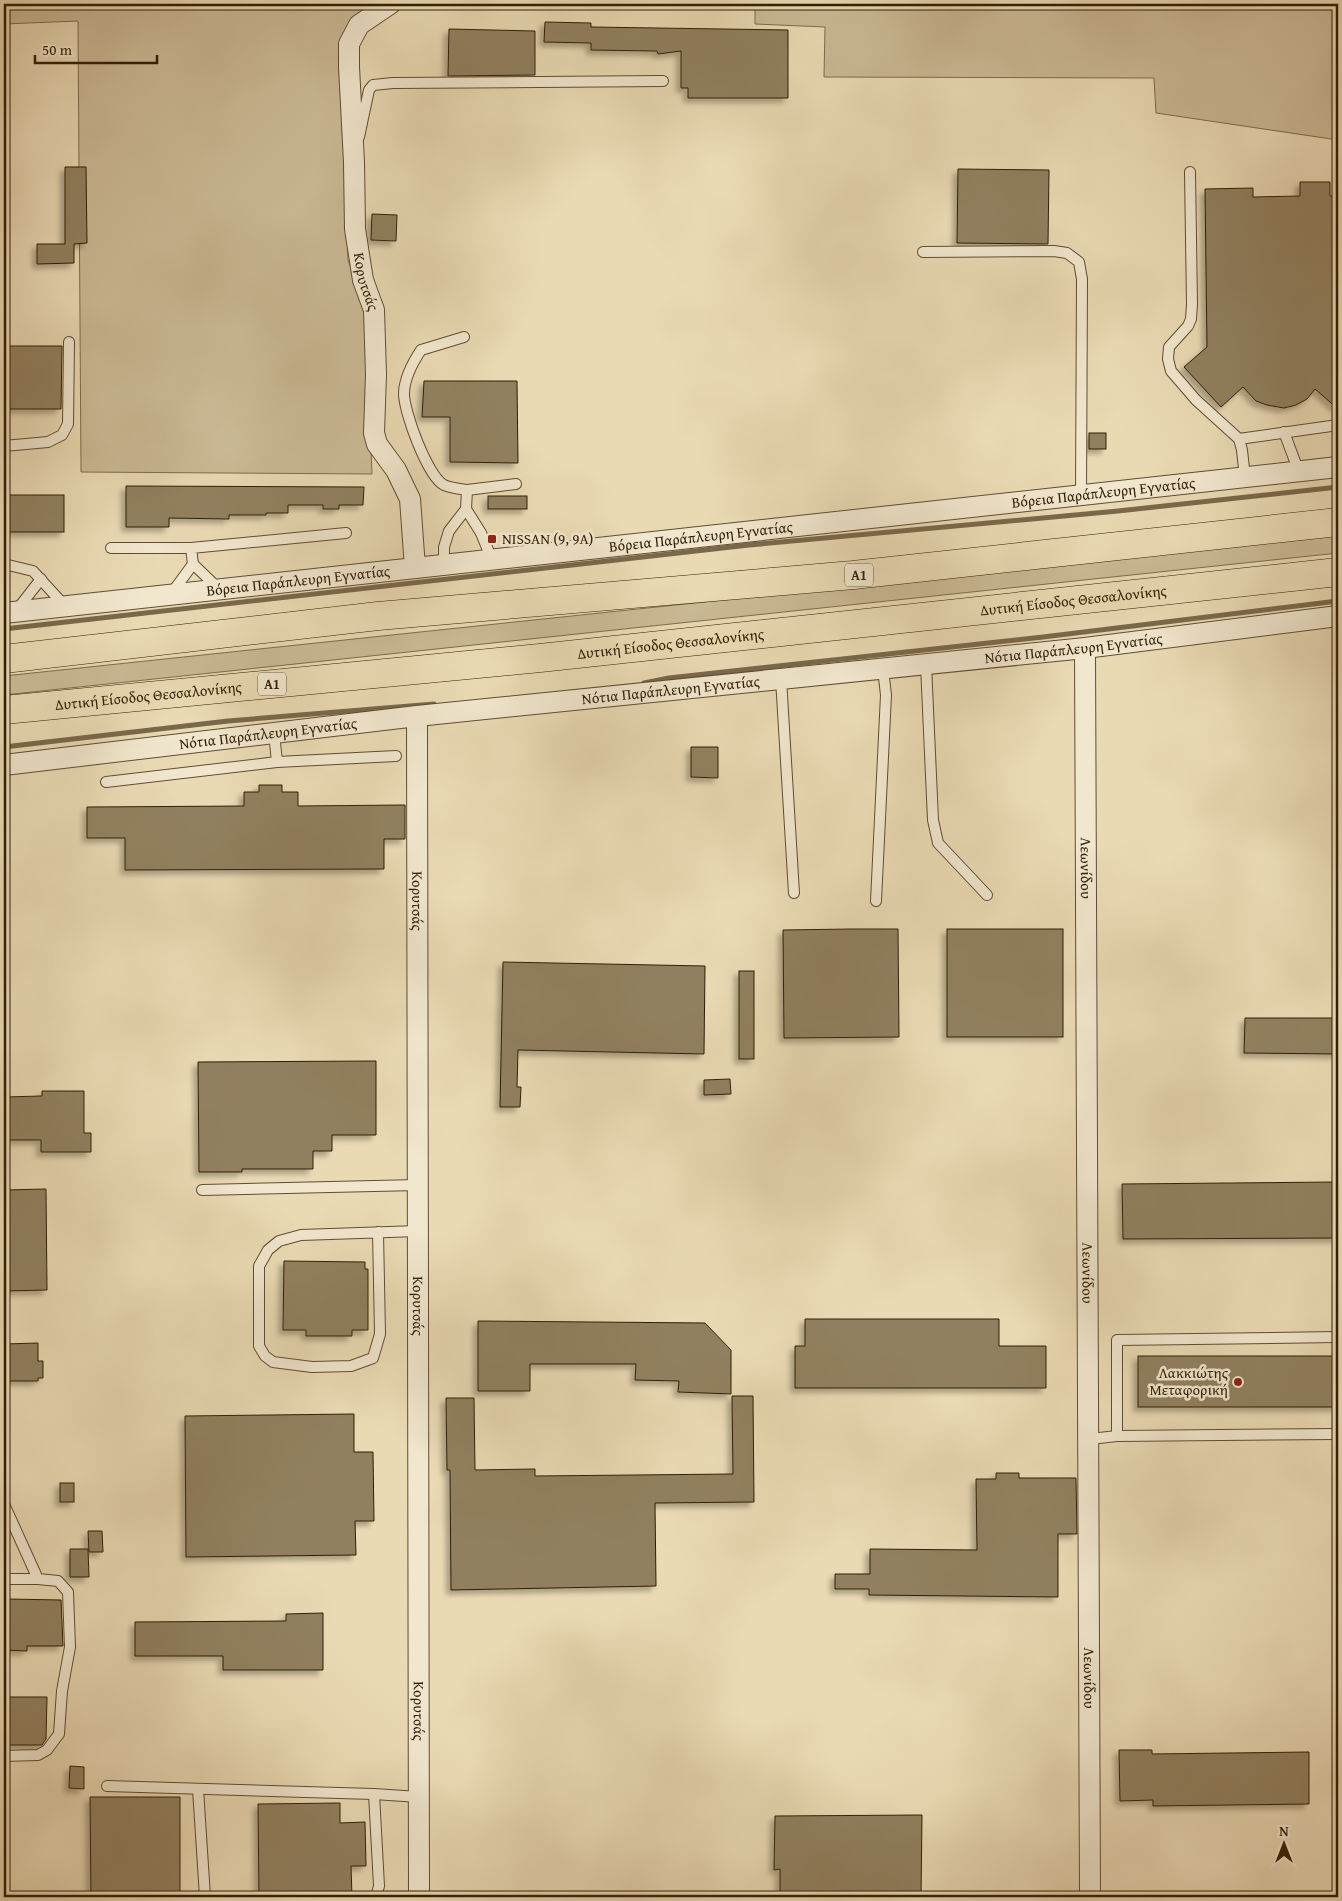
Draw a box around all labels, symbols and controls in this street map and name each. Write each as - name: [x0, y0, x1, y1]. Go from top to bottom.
- scale bar: [35, 32, 158, 64]
- text: 50 m: [42, 39, 73, 60]
- street label: Κορυτσάς: [349, 251, 385, 314]
- street label: Βόρεια Παράπλευρη Εγνατίας: [1010, 472, 1197, 513]
- street label: Βόρεια Παράπλευρη Εγνατίας: [608, 516, 794, 557]
- place label: NISSAN (9, 9Α): [502, 528, 593, 549]
- marker: NISSAN (9, 9Α): [486, 533, 498, 545]
- street label: Βόρεια Παράπλευρη Εγνατίας: [205, 560, 392, 601]
- road number: Α1: [845, 564, 873, 586]
- street label: Δυτική Είσοδος Θεσσαλονίκης: [979, 579, 1168, 621]
- street label: Δυτική Είσοδος Θεσσαλονίκης: [576, 623, 766, 664]
- street label: Νότια Παράπλευρη Εγνατίας: [984, 627, 1164, 668]
- street label: Νότια Παράπλευρη Εγνατίας: [581, 670, 761, 709]
- road number: Α1: [258, 672, 286, 696]
- street label: Δυτική Είσοδος Θεσσαλονίκης: [54, 676, 243, 715]
- street label: Νότια Παράπλευρη Εγνατίας: [178, 712, 359, 754]
- street label: Λεωνίδου: [1076, 837, 1097, 899]
- street label: Κορυτσάς: [407, 871, 428, 932]
- street label: Λεωνίδου: [1077, 1242, 1099, 1304]
- street label: Κορυτσάς: [408, 1276, 429, 1337]
- place label: Λακκιώτης Μεταφορική: [1149, 1362, 1229, 1400]
- marker: Λακκιώτης Μεταφορική: [1232, 1376, 1244, 1388]
- street label: Λεωνίδου: [1079, 1647, 1100, 1709]
- street label: Κορυτσάς: [409, 1681, 430, 1742]
- north arrow: [1260, 1818, 1310, 1868]
- text: N: [1279, 1821, 1289, 1841]

